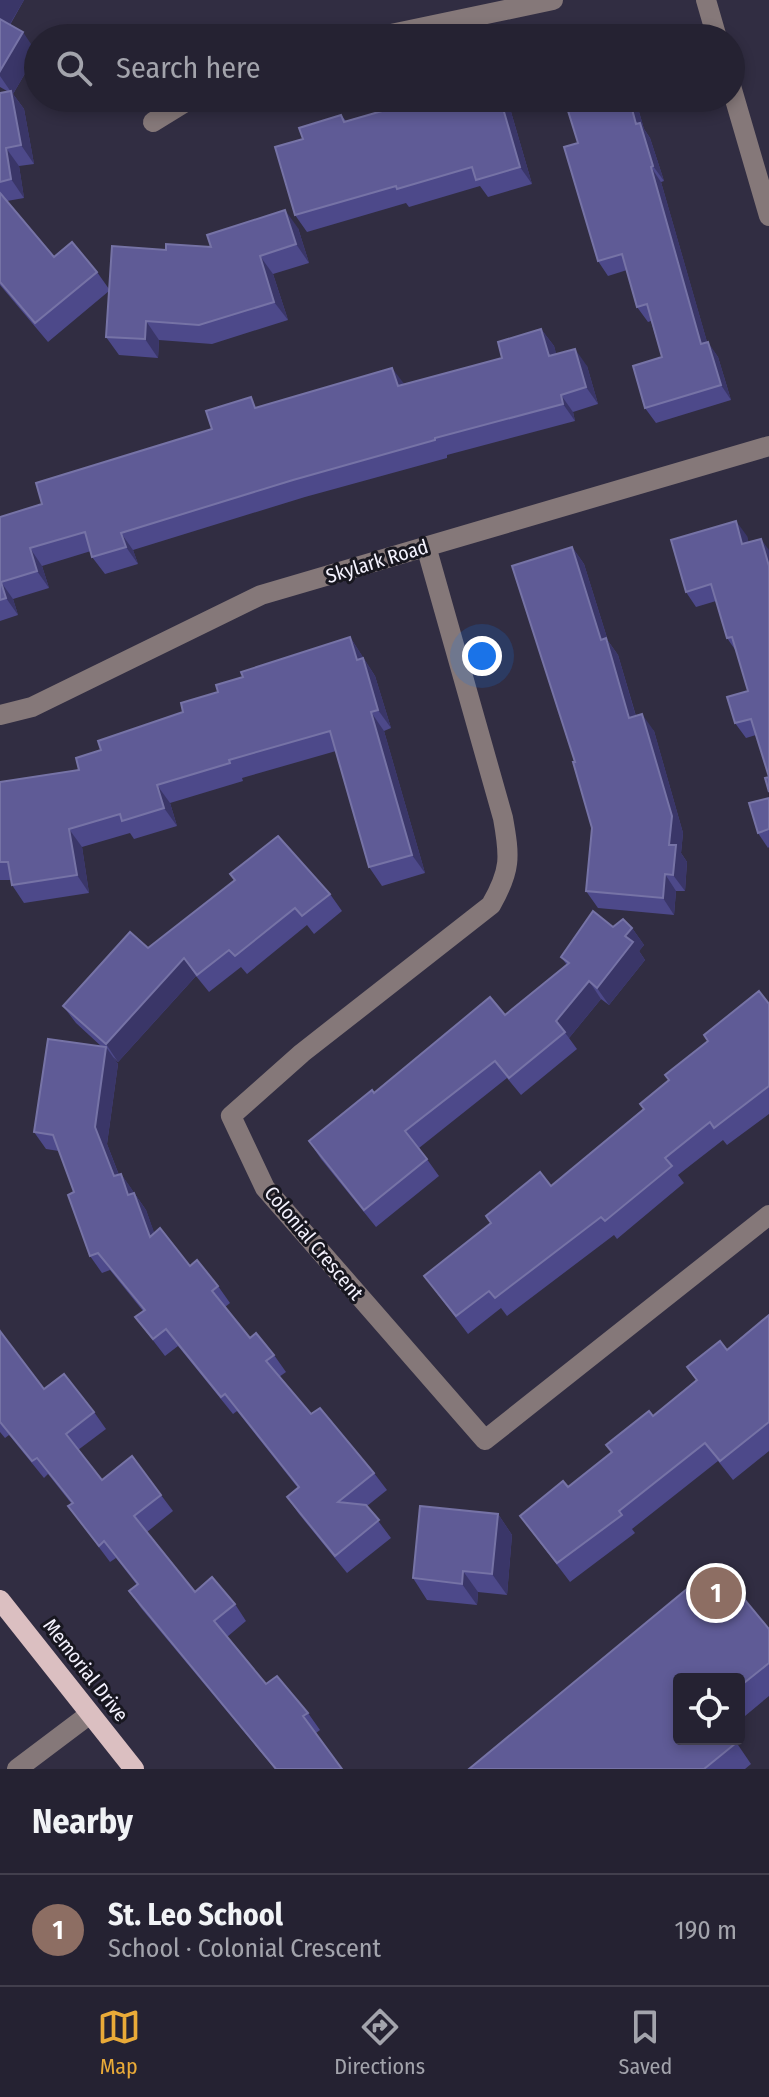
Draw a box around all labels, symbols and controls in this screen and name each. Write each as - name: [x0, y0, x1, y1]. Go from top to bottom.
- search box: [24, 24, 745, 112]
- icon: search: [52, 46, 96, 90]
- text: Search here: [116, 50, 261, 86]
- street label: Skylark Road: [323, 534, 431, 588]
- your location: [462, 636, 502, 676]
- street label: Colonial Crescent: [259, 1181, 369, 1305]
- pin: 1: [690, 1563, 742, 1623]
- street label: Memorial Drive: [38, 1614, 134, 1726]
- map controls: [673, 1673, 745, 1745]
- button: locate: [673, 1673, 745, 1745]
- text: Nearby: [32, 1801, 133, 1842]
- text: St. Leo School: [108, 1897, 283, 1933]
- text: 1: [53, 1915, 64, 1946]
- text: 190 m: [675, 1915, 737, 1946]
- text: School · Colonial Crescent: [108, 1933, 381, 1964]
- tab: Map: [97, 2005, 141, 2080]
- tab: Directions: [334, 2005, 425, 2080]
- tab: Saved: [619, 2005, 672, 2080]

